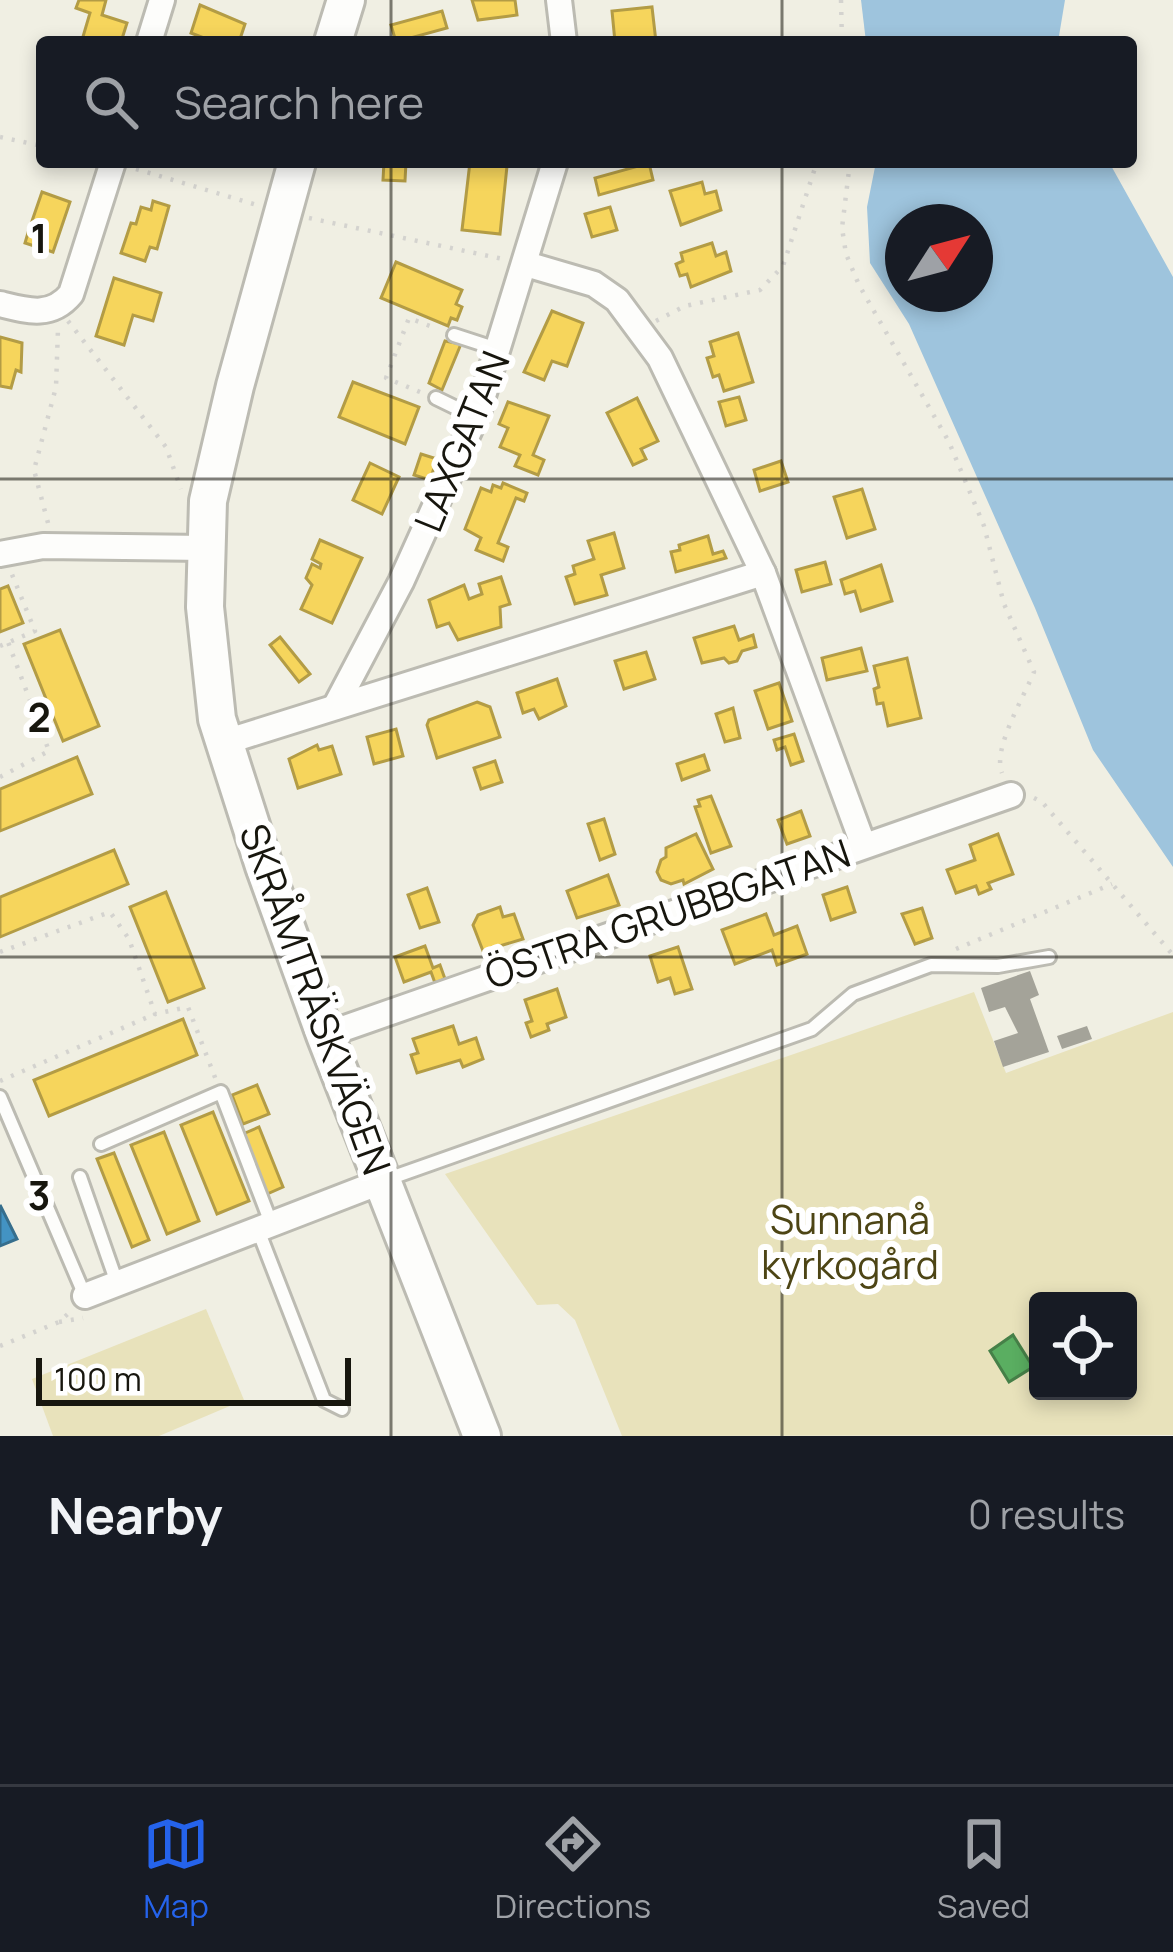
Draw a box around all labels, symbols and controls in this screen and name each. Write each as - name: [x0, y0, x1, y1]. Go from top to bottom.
- search box: [36, 36, 1137, 168]
- icon: search: [78, 69, 144, 135]
- text: Search here: [174, 71, 424, 133]
- north arrow: [885, 204, 993, 312]
- text: 1: [30, 211, 48, 265]
- street label: LAXGATAN: [400, 343, 522, 539]
- text: 2: [27, 690, 51, 744]
- street label: SKRÅMTRÄSKVÄGEN: [227, 816, 405, 1182]
- street label: ÖSTRA GRUBBGATAN: [477, 825, 857, 1001]
- text: 3: [28, 1168, 50, 1222]
- park label: Sunnanå kyrkogård: [761, 1192, 939, 1291]
- map controls: [1029, 1292, 1137, 1400]
- button: locate: [1029, 1292, 1137, 1400]
- scale bar: [36, 1352, 351, 1405]
- text: 100 m: [54, 1356, 142, 1401]
- text: Nearby: [48, 1480, 223, 1549]
- text: 0 results: [968, 1487, 1125, 1541]
- tab: Map: [143, 1811, 209, 1928]
- tab: Directions: [495, 1811, 651, 1928]
- tab: Saved: [937, 1811, 1030, 1928]

